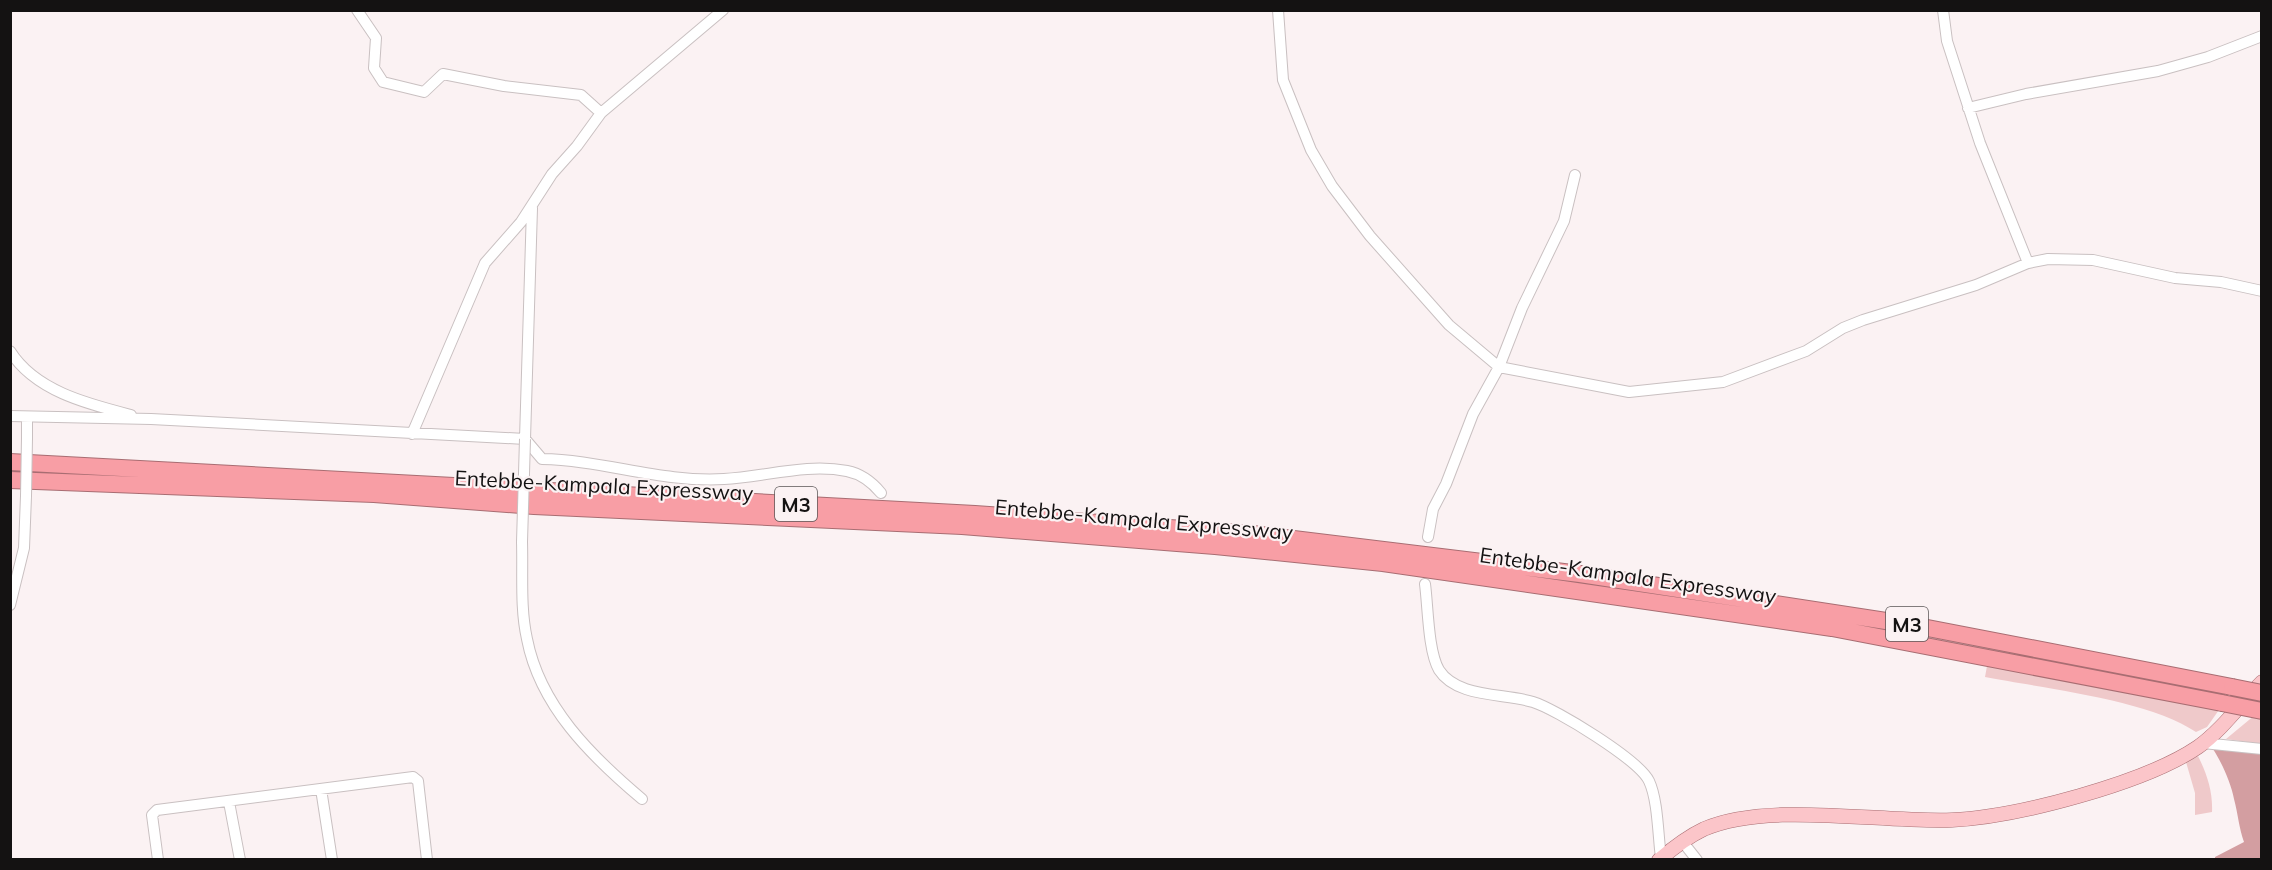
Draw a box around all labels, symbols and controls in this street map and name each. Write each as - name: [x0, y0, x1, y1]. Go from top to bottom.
- street label: Entebbe-Kampala Expressway: [454, 464, 754, 506]
- road number: M3: [775, 487, 817, 521]
- street label: Entebbe-Kampala Expressway: [994, 493, 1294, 545]
- street label: Entebbe-Kampala Expressway: [1478, 541, 1778, 609]
- road number: M3: [1886, 607, 1928, 641]

